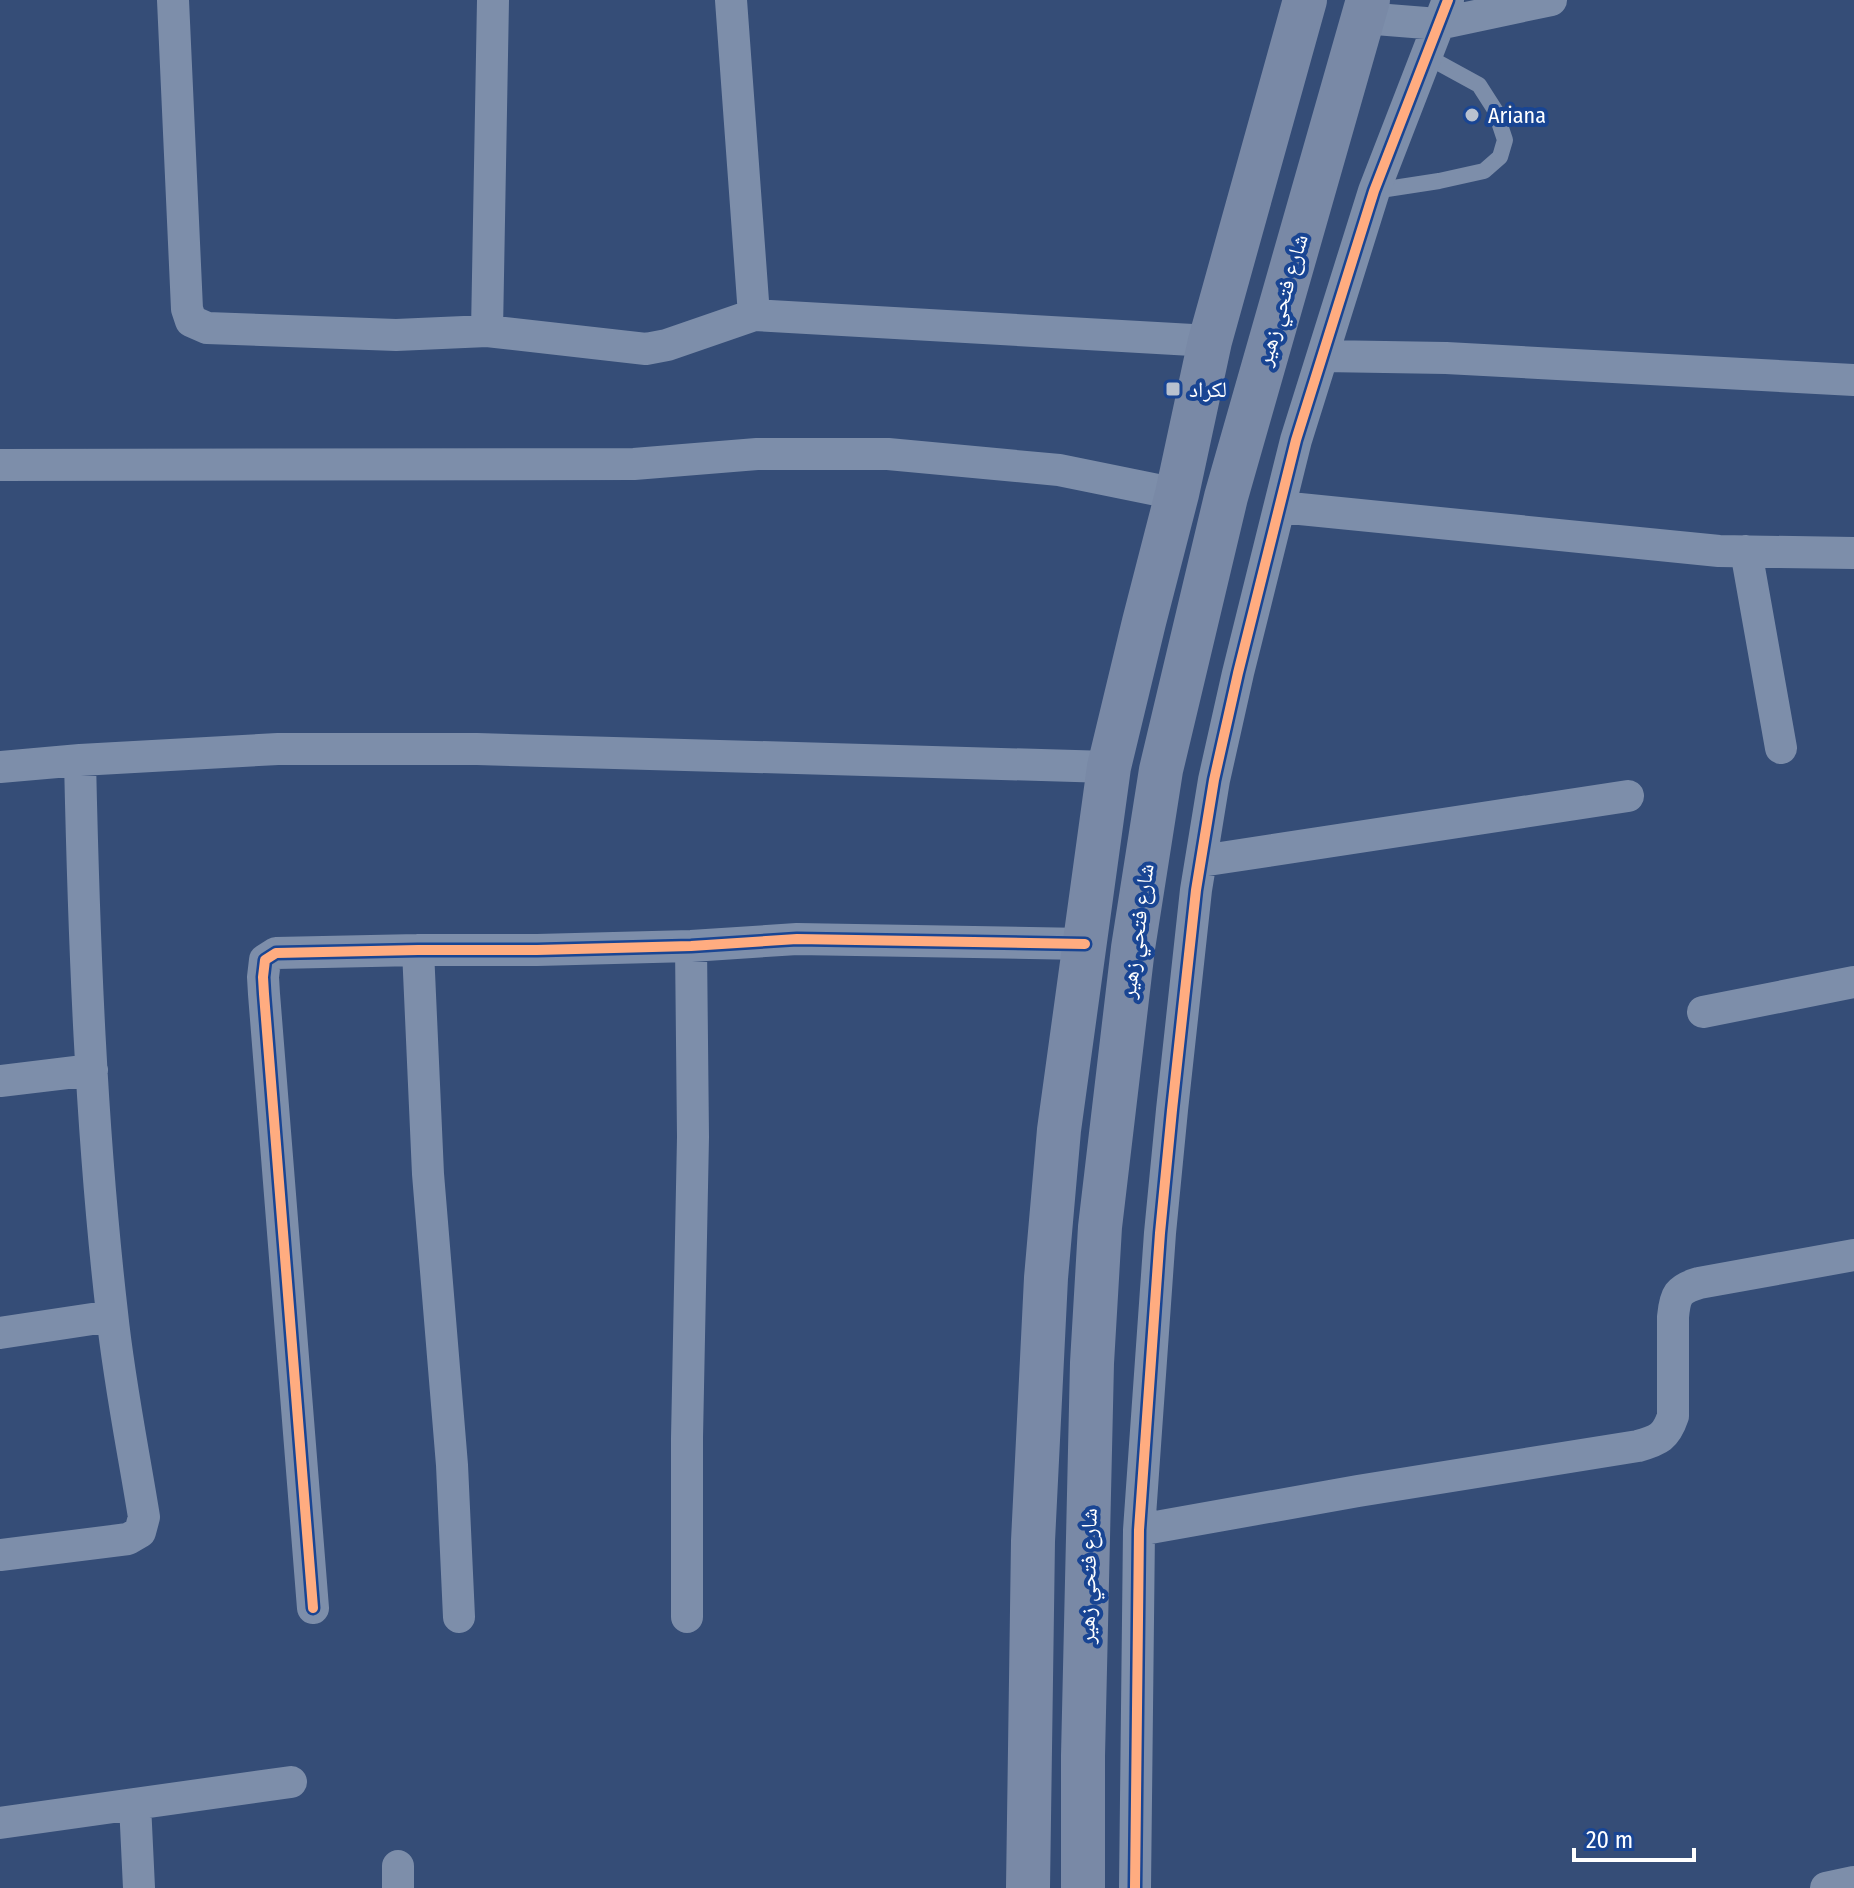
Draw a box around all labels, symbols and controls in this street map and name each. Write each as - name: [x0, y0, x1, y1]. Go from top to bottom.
- place label: Ariana: [1488, 102, 1546, 129]
- marker: Ariana: [1463, 106, 1481, 124]
- street label: شارع فتحي زهير: [1250, 231, 1317, 371]
- place label: لكراد: [1189, 376, 1227, 403]
- marker: لكراد: [1164, 380, 1182, 398]
- street label: شارع فتحي زهير: [1114, 862, 1163, 1001]
- street label: شارع فتحي زهير: [1073, 1508, 1106, 1645]
- scale bar: [1574, 1812, 1694, 1862]
- text: 20 m: [1586, 1826, 1633, 1854]

